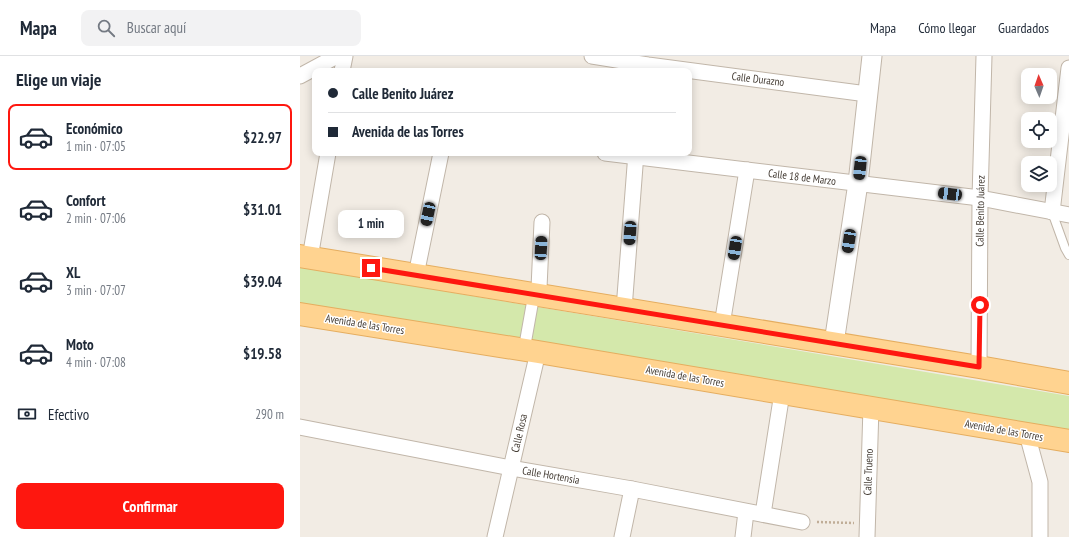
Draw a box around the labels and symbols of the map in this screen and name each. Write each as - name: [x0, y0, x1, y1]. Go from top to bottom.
- north arrow: [1021, 68, 1057, 104]
- street label: Calle Durazno: [731, 69, 785, 89]
- car: [853, 155, 867, 181]
- street label: Calle 18 de Marzo: [767, 166, 837, 188]
- street label: Calle Benito Juárez: [972, 175, 988, 247]
- car: [937, 187, 963, 201]
- car: [420, 201, 436, 227]
- callout: 1 min: [338, 210, 404, 238]
- car: [623, 221, 637, 245]
- car: [841, 228, 857, 254]
- car: [727, 235, 743, 261]
- car: [534, 236, 548, 260]
- route end: [362, 259, 380, 277]
- route start: [971, 296, 989, 314]
- street label: Avenida de las Torres: [325, 311, 406, 337]
- street label: Avenida de las Torres: [645, 362, 726, 390]
- street label: Calle Rosa: [508, 412, 530, 454]
- street label: Avenida de las Torres: [964, 416, 1045, 444]
- street label: Calle Trueno: [860, 448, 876, 496]
- street label: Calle Hortensia: [521, 463, 581, 487]

